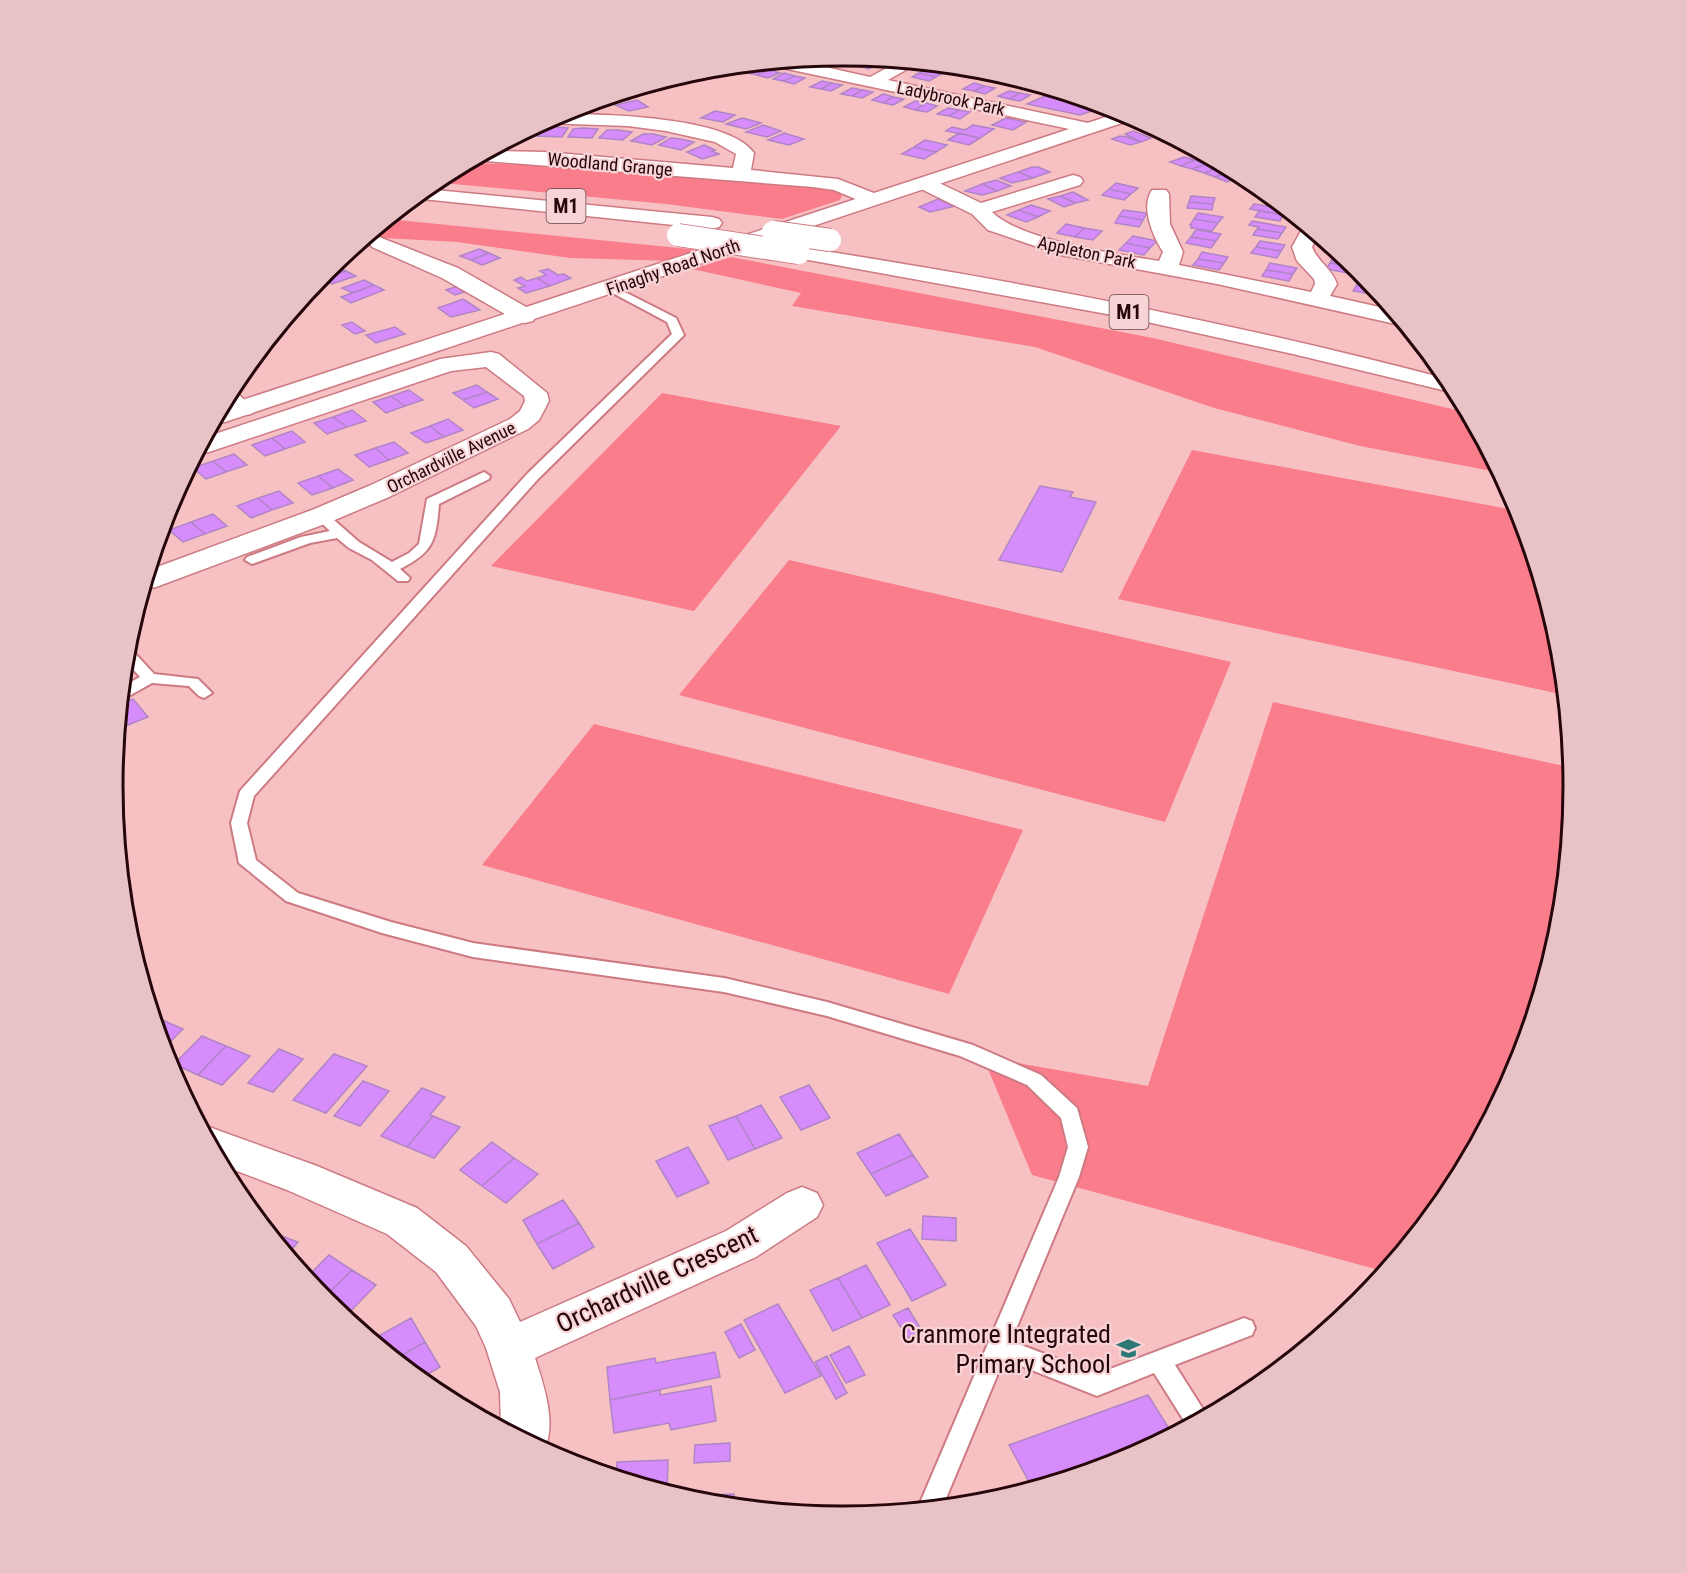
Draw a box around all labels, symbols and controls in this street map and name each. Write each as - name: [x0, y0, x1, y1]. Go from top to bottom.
- street label: Ladybrook Park: [895, 76, 1007, 120]
- street label: Woodland Grange: [547, 148, 673, 180]
- road number: M1: [546, 189, 586, 223]
- street label: Appleton Park: [1036, 231, 1138, 273]
- street label: Finaghy Road North: [604, 234, 742, 300]
- road number: M1: [1110, 295, 1148, 329]
- street label: Orchardville Avenue: [383, 417, 519, 497]
- street label: Orchardville Crescent: [551, 1219, 763, 1339]
- place label: Cranmore Integrated Primary School: [901, 1319, 1111, 1379]
- school or university icon: Cranmore Integrated Primary School: [1116, 1336, 1142, 1362]

